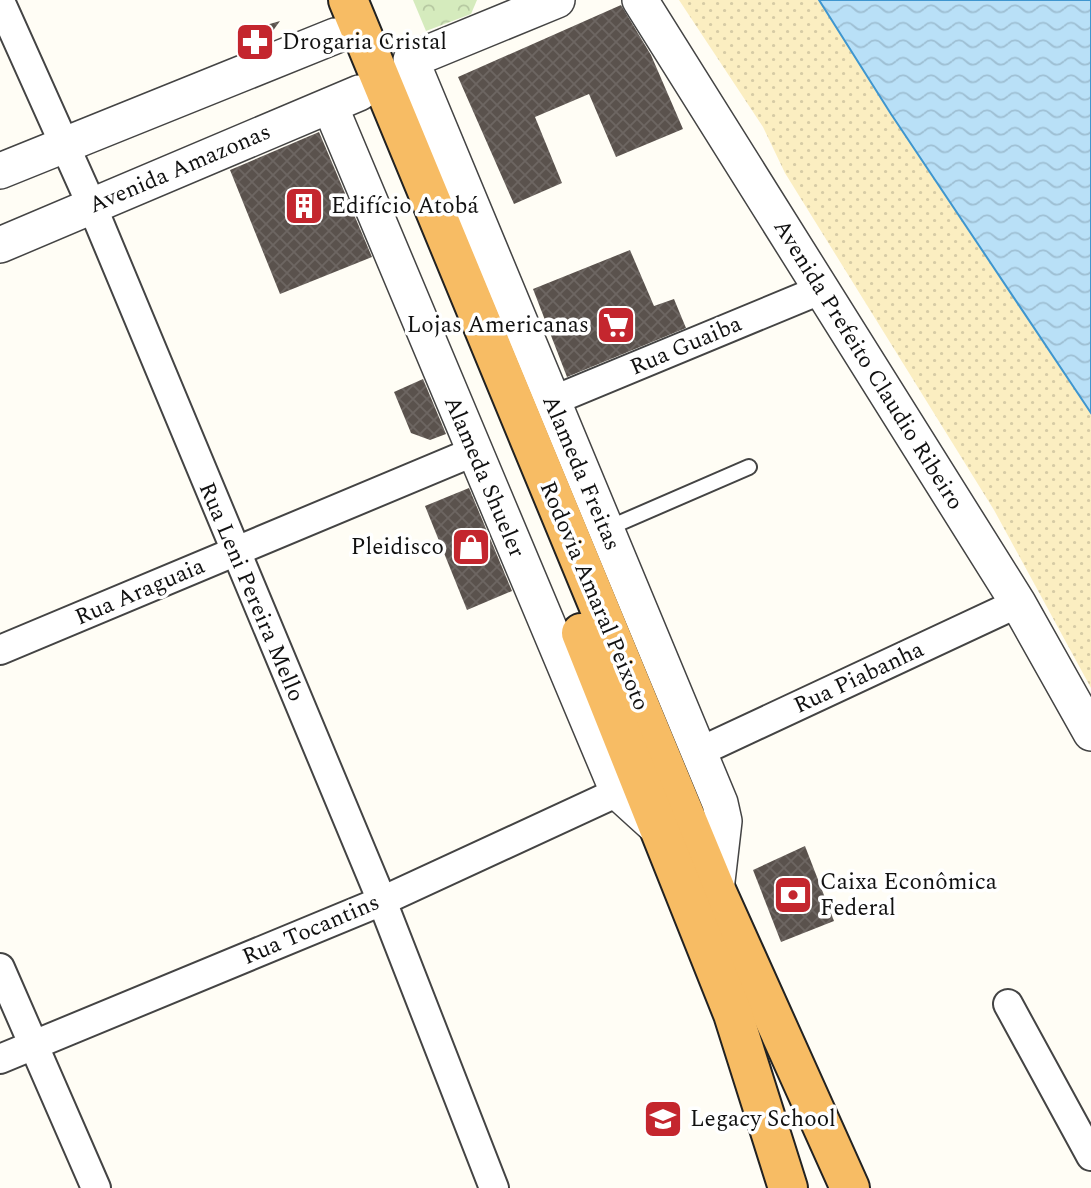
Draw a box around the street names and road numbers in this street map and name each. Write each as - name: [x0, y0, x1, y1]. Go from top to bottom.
- street label: Avenida Amazonas: [84, 115, 276, 223]
- street label: Avenida Prefeito Claudio Ribeiro: [764, 213, 972, 517]
- street label: Rua Guaiba: [625, 307, 747, 385]
- street label: Alameda Freitas: [532, 390, 630, 556]
- street label: Alameda Shueler: [434, 391, 534, 563]
- street label: Rodovia Amaral Peixoto: [530, 476, 658, 716]
- street label: Rua Leni Pereira Mello: [189, 477, 313, 707]
- street label: Rua Araguaia: [70, 549, 210, 635]
- street label: Rua Piabanha: [788, 633, 930, 723]
- street label: Rua Tocantins: [237, 885, 385, 975]

